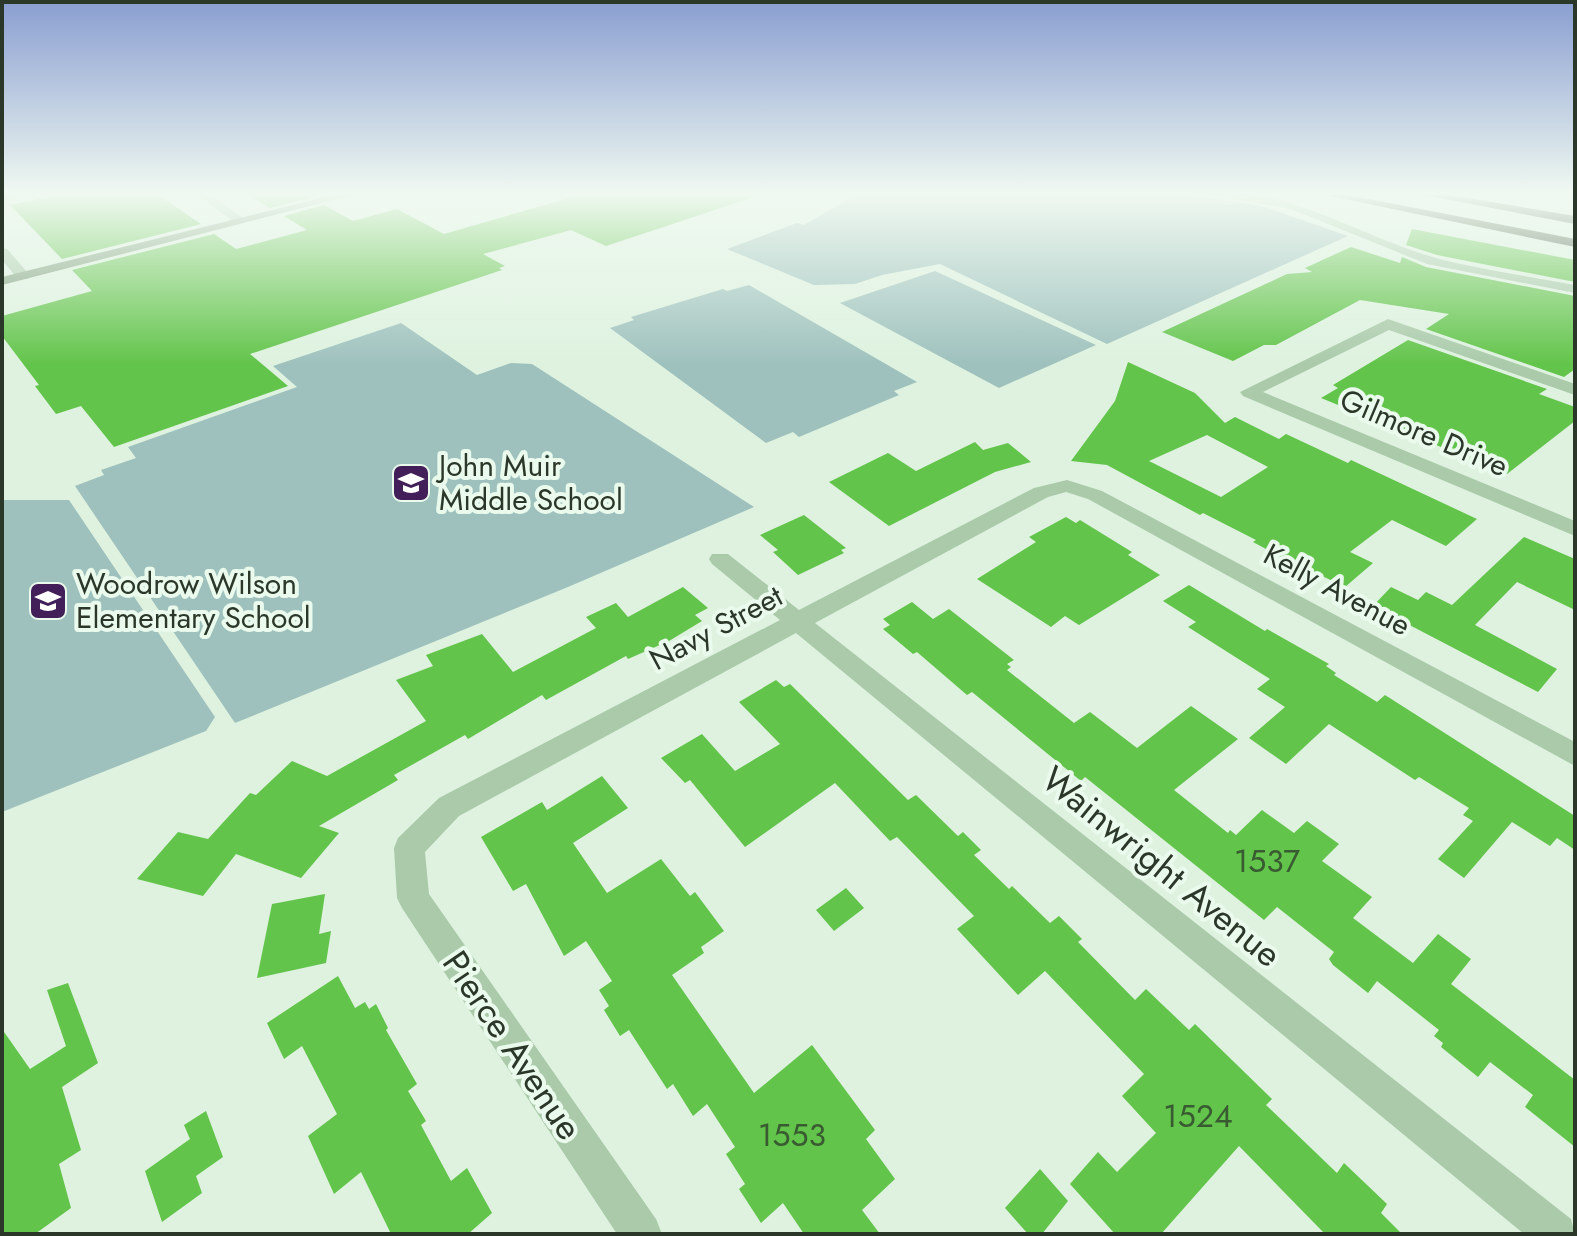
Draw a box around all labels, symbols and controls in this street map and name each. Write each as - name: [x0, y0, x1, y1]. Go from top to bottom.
- street label: Gilmore Drive: [1334, 378, 1515, 487]
- place label: John Muir Middle School: [435, 444, 623, 521]
- school or university icon: John Muir Middle School: [390, 462, 432, 504]
- street label: Kelly Avenue: [1256, 533, 1418, 646]
- place label: Woodrow Wilson Elementary School: [76, 562, 311, 639]
- street label: Navy Street: [641, 574, 791, 681]
- school or university icon: Woodrow Wilson Elementary School: [27, 580, 69, 622]
- street label: Wainwright Avenue: [1031, 753, 1293, 979]
- house number: 1537: [1234, 838, 1300, 884]
- street label: Pierce Avenue: [430, 940, 596, 1150]
- house number: 1524: [1163, 1093, 1233, 1139]
- house number: 1553: [758, 1112, 826, 1158]

